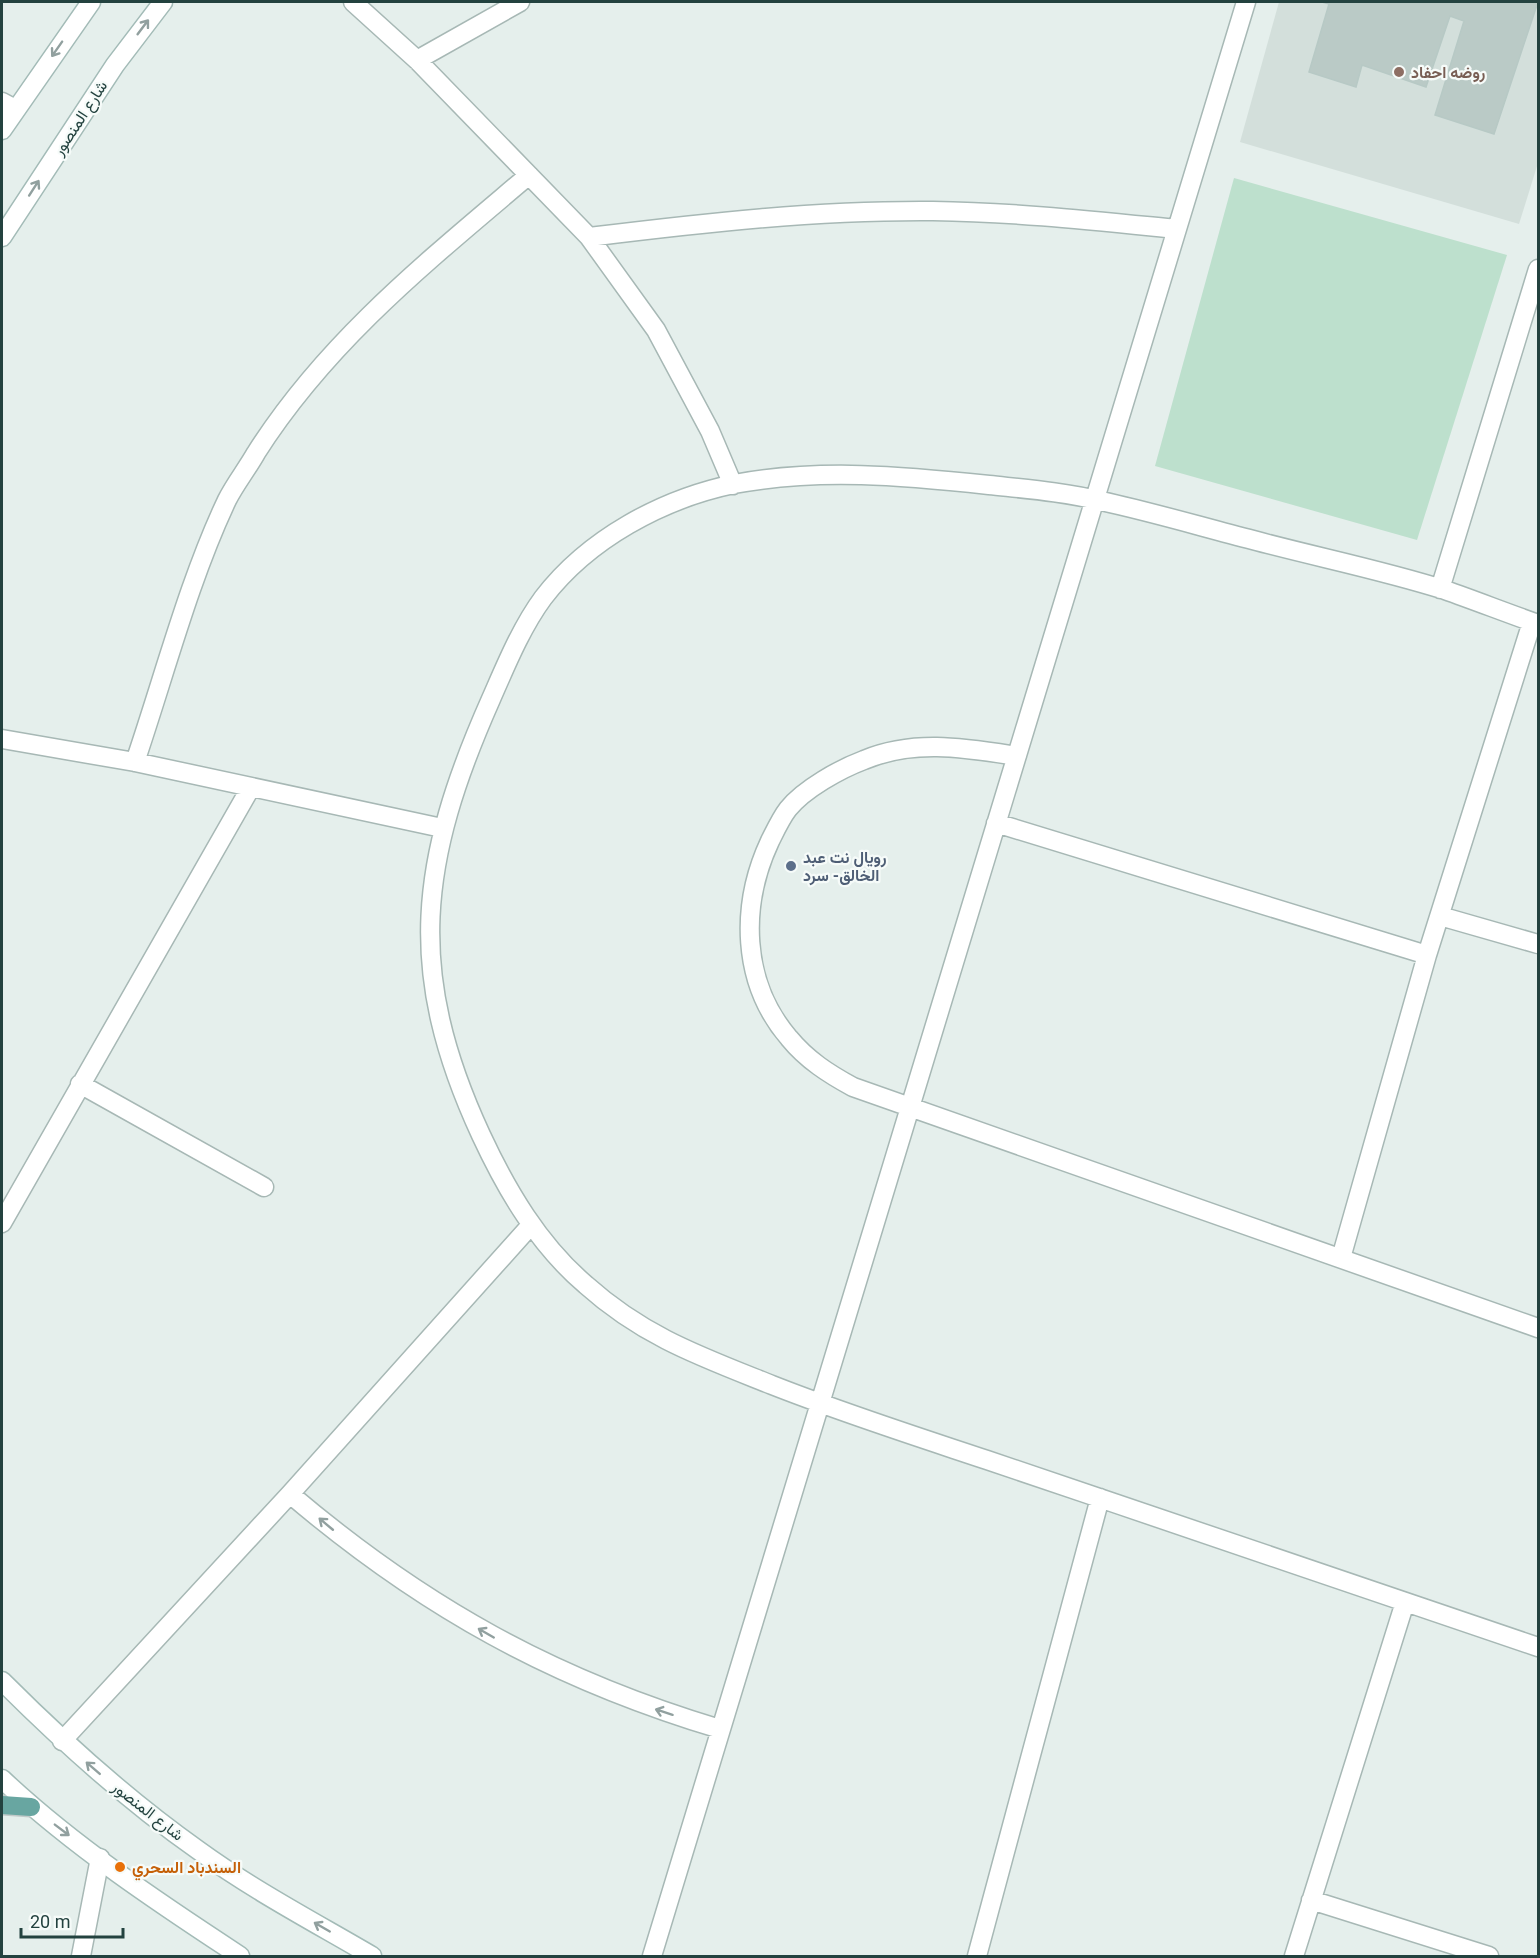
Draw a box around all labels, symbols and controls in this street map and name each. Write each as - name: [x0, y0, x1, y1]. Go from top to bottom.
- one-way arrow: [137, 20, 150, 36]
- one-way arrow: [51, 41, 64, 57]
- place label: روضه احفاد: [1411, 63, 1486, 83]
- marker: روضه احفاد: [1392, 65, 1406, 79]
- street label: شارع المنصور: [48, 77, 113, 161]
- one-way arrow: [27, 180, 40, 197]
- place label: رويال نت عبد الخالق- سرد: [803, 848, 887, 886]
- marker: رويال نت عبد الخالق- سرد: [784, 859, 798, 873]
- one-way arrow: [318, 1517, 334, 1530]
- one-way arrow: [478, 1627, 495, 1639]
- one-way arrow: [655, 1706, 674, 1717]
- one-way arrow: [86, 1761, 101, 1775]
- street label: شارع المنصور: [106, 1777, 187, 1846]
- one-way arrow: [54, 1824, 70, 1836]
- place label: السندباد السحري: [132, 1858, 241, 1881]
- marker: السندباد السحري: [113, 1860, 127, 1874]
- scale bar: [21, 1901, 123, 1939]
- text: 20 m: [30, 1911, 70, 1932]
- one-way arrow: [314, 1921, 331, 1933]

